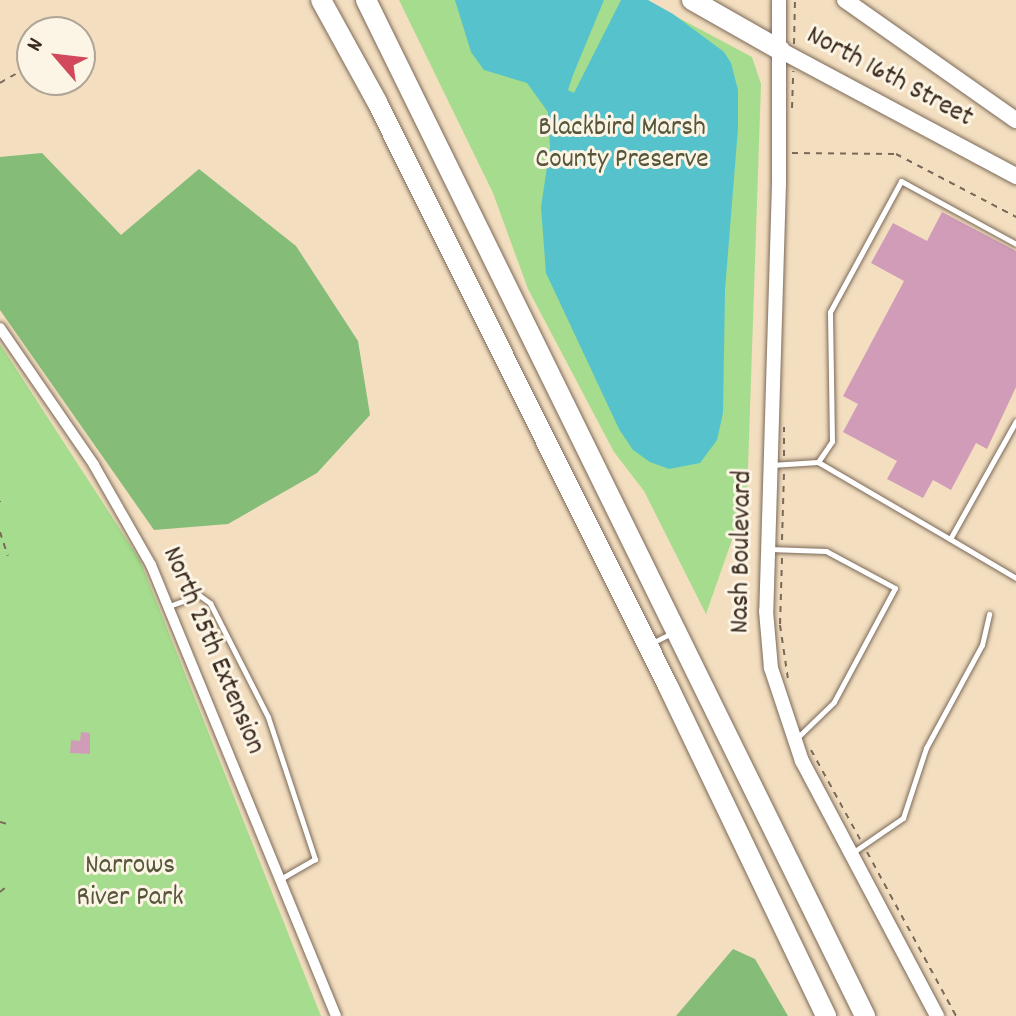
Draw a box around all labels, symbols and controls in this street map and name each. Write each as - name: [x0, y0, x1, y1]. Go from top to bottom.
- north arrow: [16, 16, 96, 96]
- street label: North 16th Street: [800, 20, 978, 136]
- text: N: [20, 33, 52, 58]
- park label: Blackbird Marsh County Preserve: [535, 112, 709, 178]
- street label: Nash Boulevard: [725, 470, 761, 634]
- street label: North 25th Extension: [153, 542, 271, 760]
- park label: Narrows River Park: [76, 850, 184, 916]

